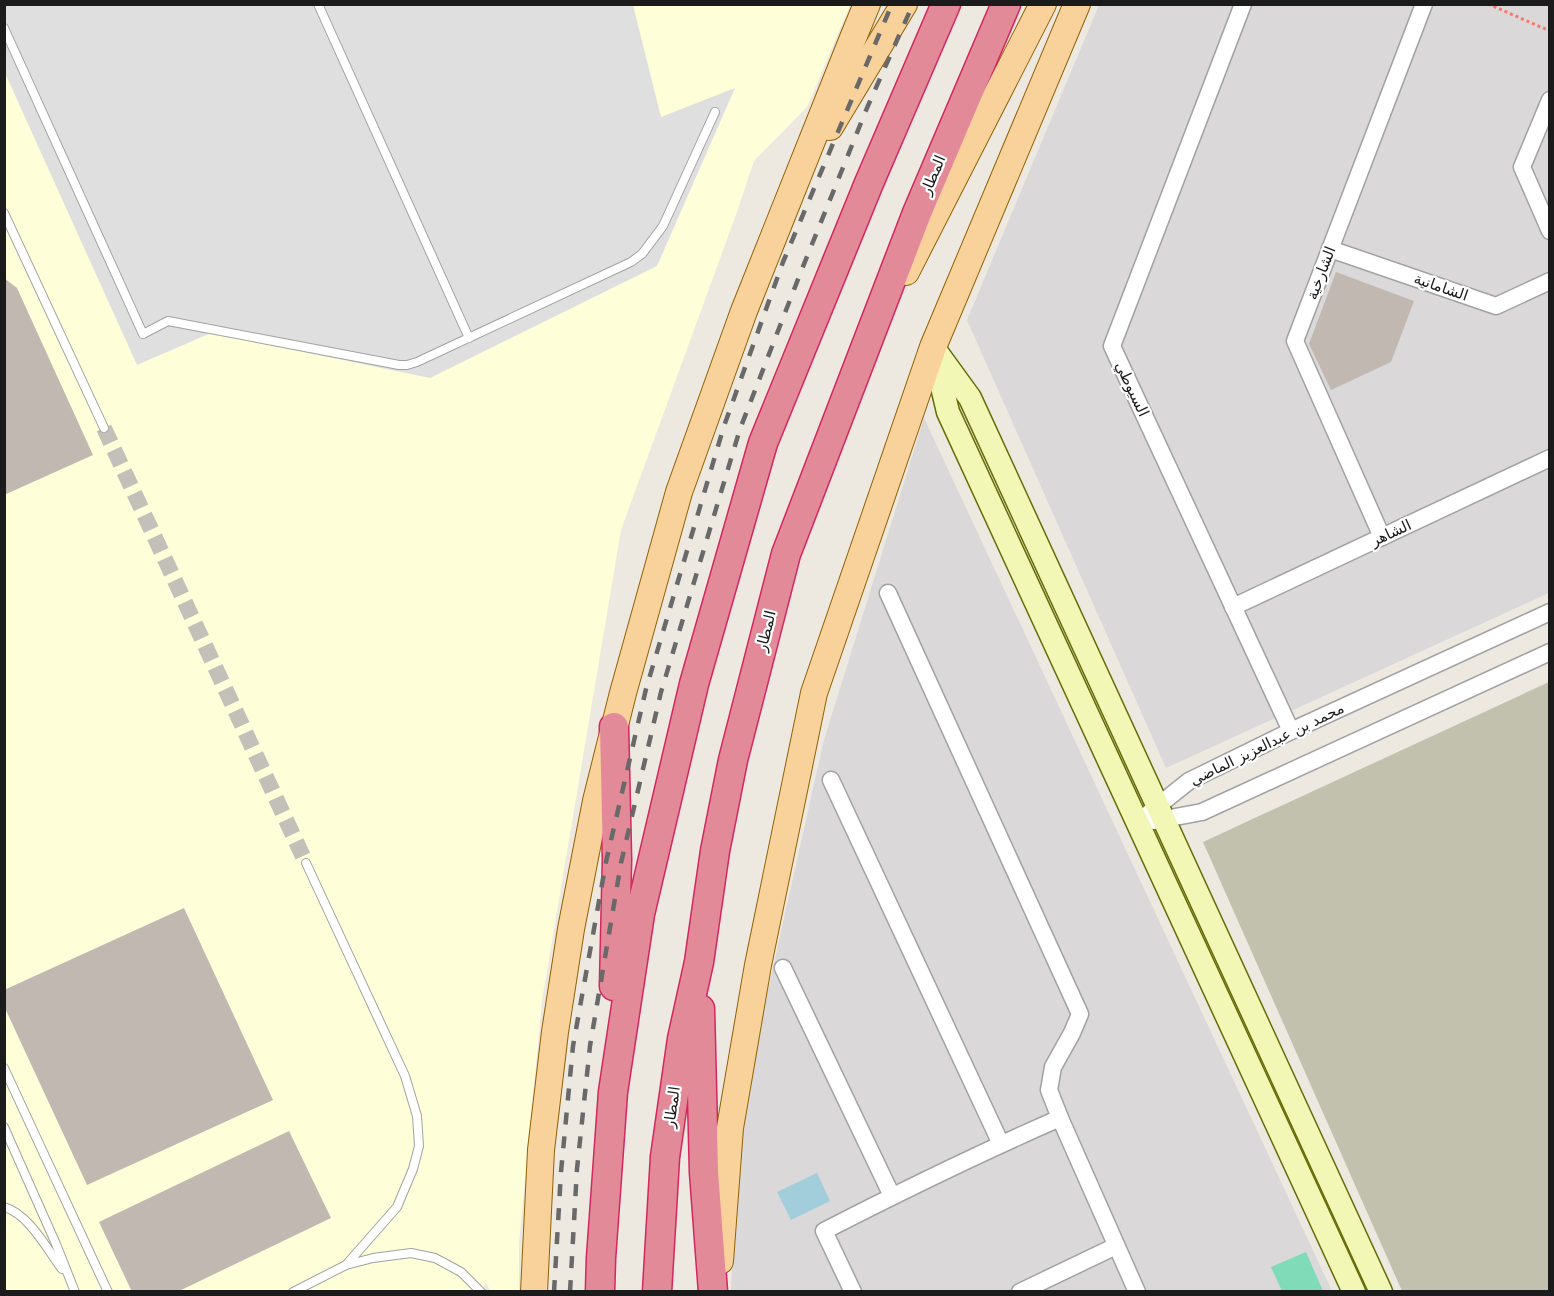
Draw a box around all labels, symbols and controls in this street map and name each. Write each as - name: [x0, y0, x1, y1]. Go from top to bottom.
- street label: المطار: [916, 152, 949, 199]
- street label: الشارخية: [1303, 244, 1339, 302]
- street label: الشامانية: [1412, 269, 1470, 305]
- street label: السيوطي: [1111, 359, 1153, 420]
- street label: الشاهر: [1367, 516, 1414, 551]
- street label: المطار: [752, 609, 780, 654]
- street label: محمد بن عبدالعزيز الماضي: [1187, 699, 1348, 790]
- street label: المطار: [660, 1085, 684, 1130]

